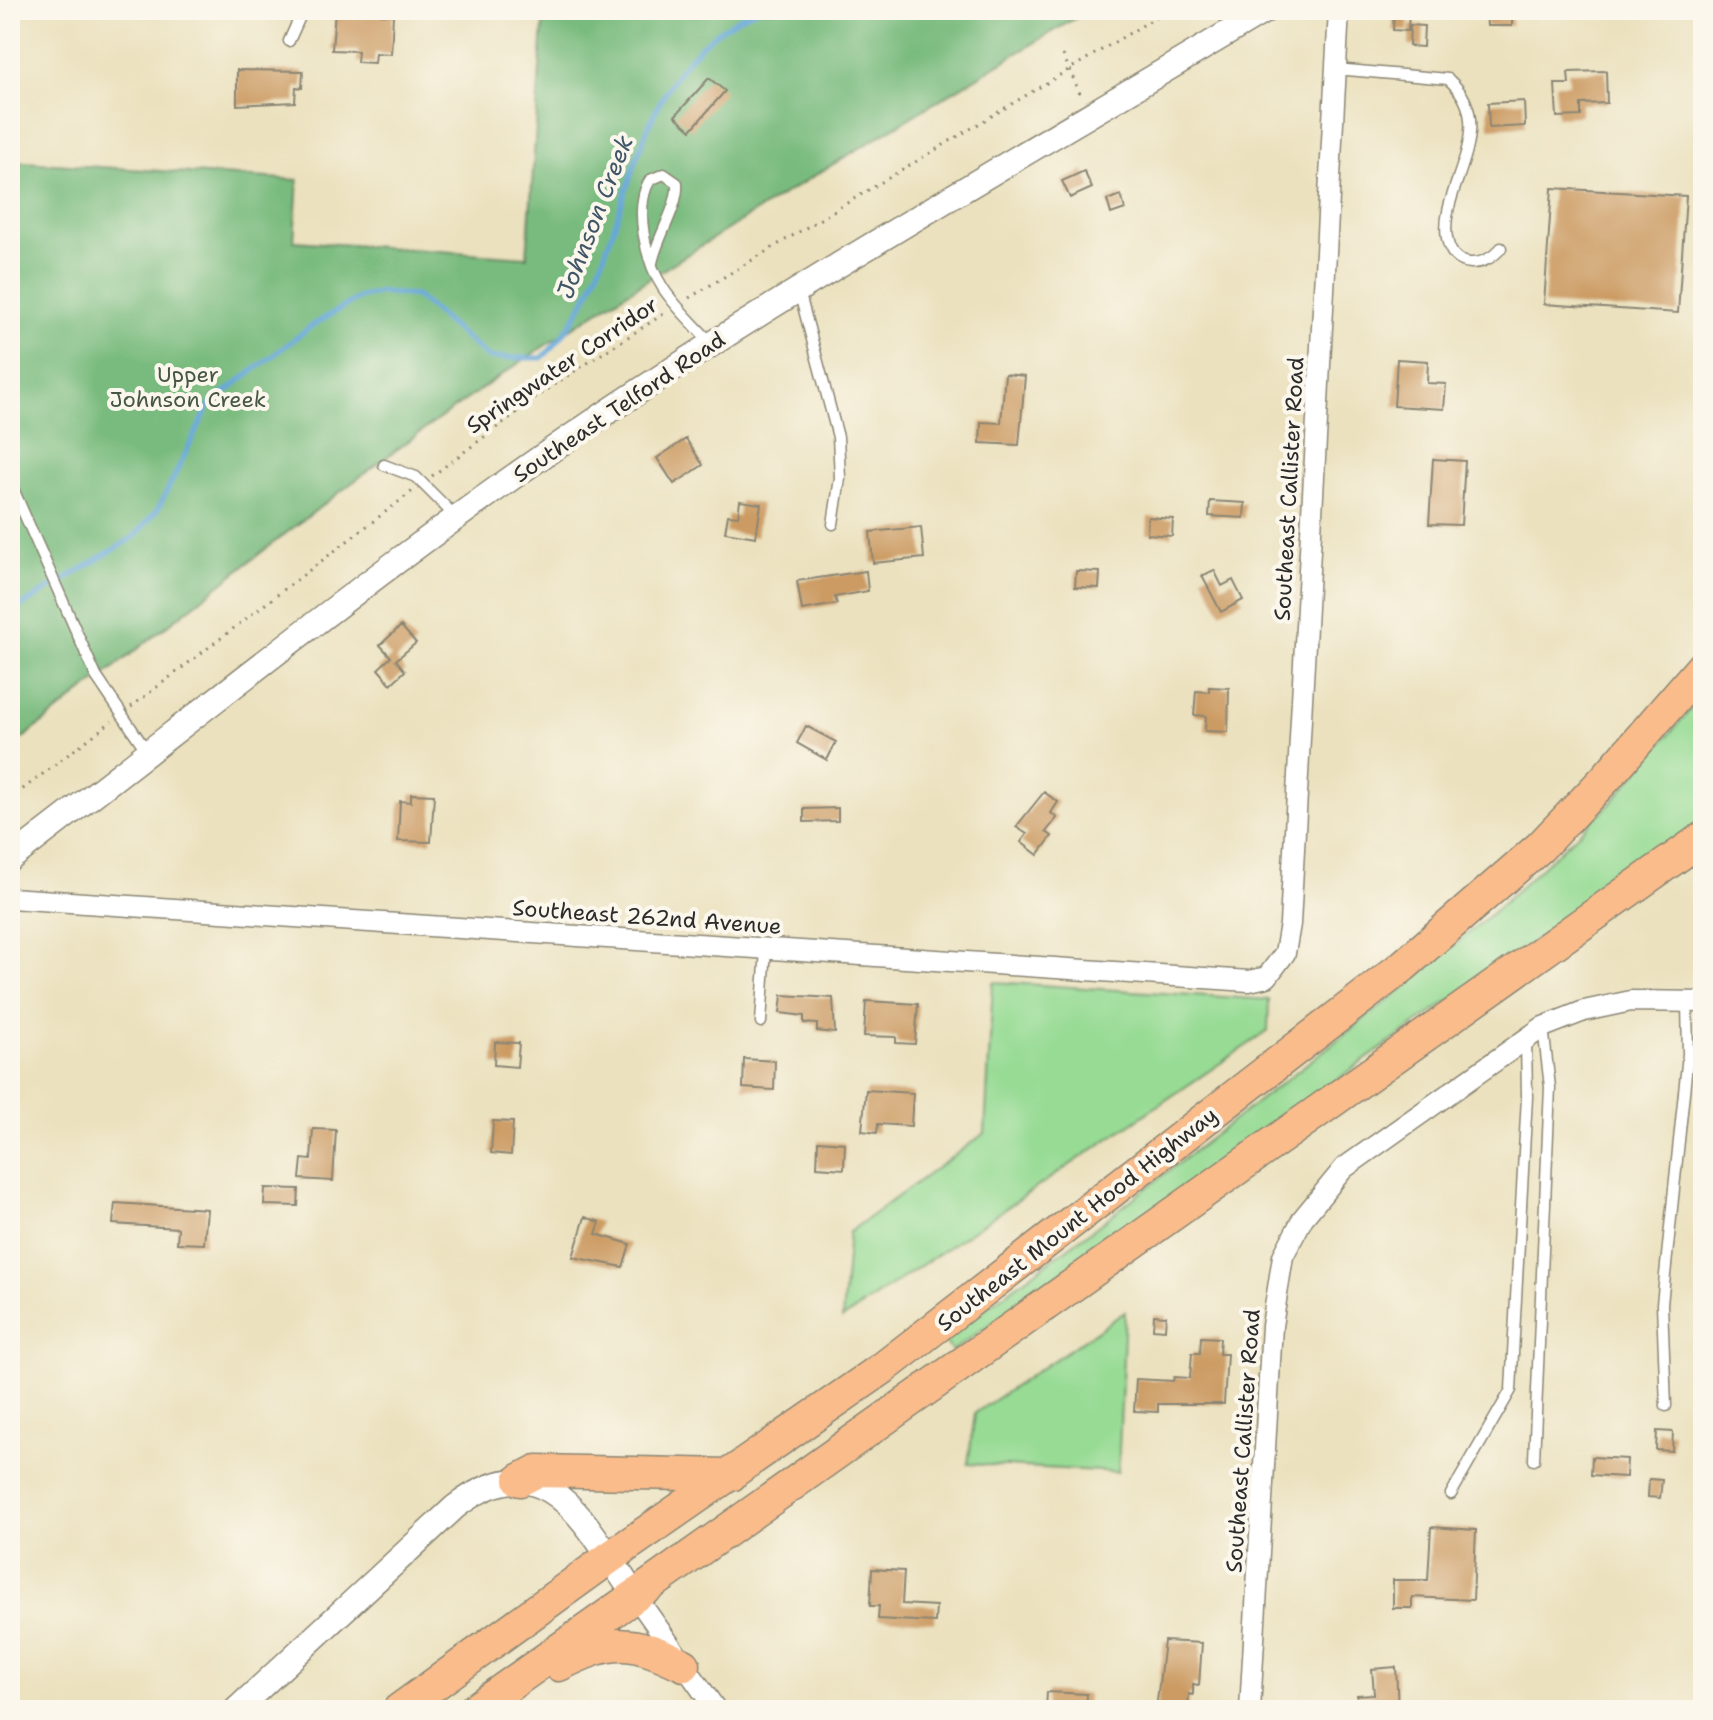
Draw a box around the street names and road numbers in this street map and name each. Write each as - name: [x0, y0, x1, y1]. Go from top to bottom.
- street label: Springwater Corridor: [460, 290, 664, 440]
- street label: Southeast Telford Road: [507, 325, 731, 489]
- street label: Southeast Callister Road: [1268, 356, 1310, 622]
- street label: Southeast 262nd Avenue: [512, 893, 782, 941]
- street label: Southeast Mount Hood Highway: [931, 1100, 1223, 1338]
- street label: Southeast Callister Road: [1219, 1308, 1267, 1574]

